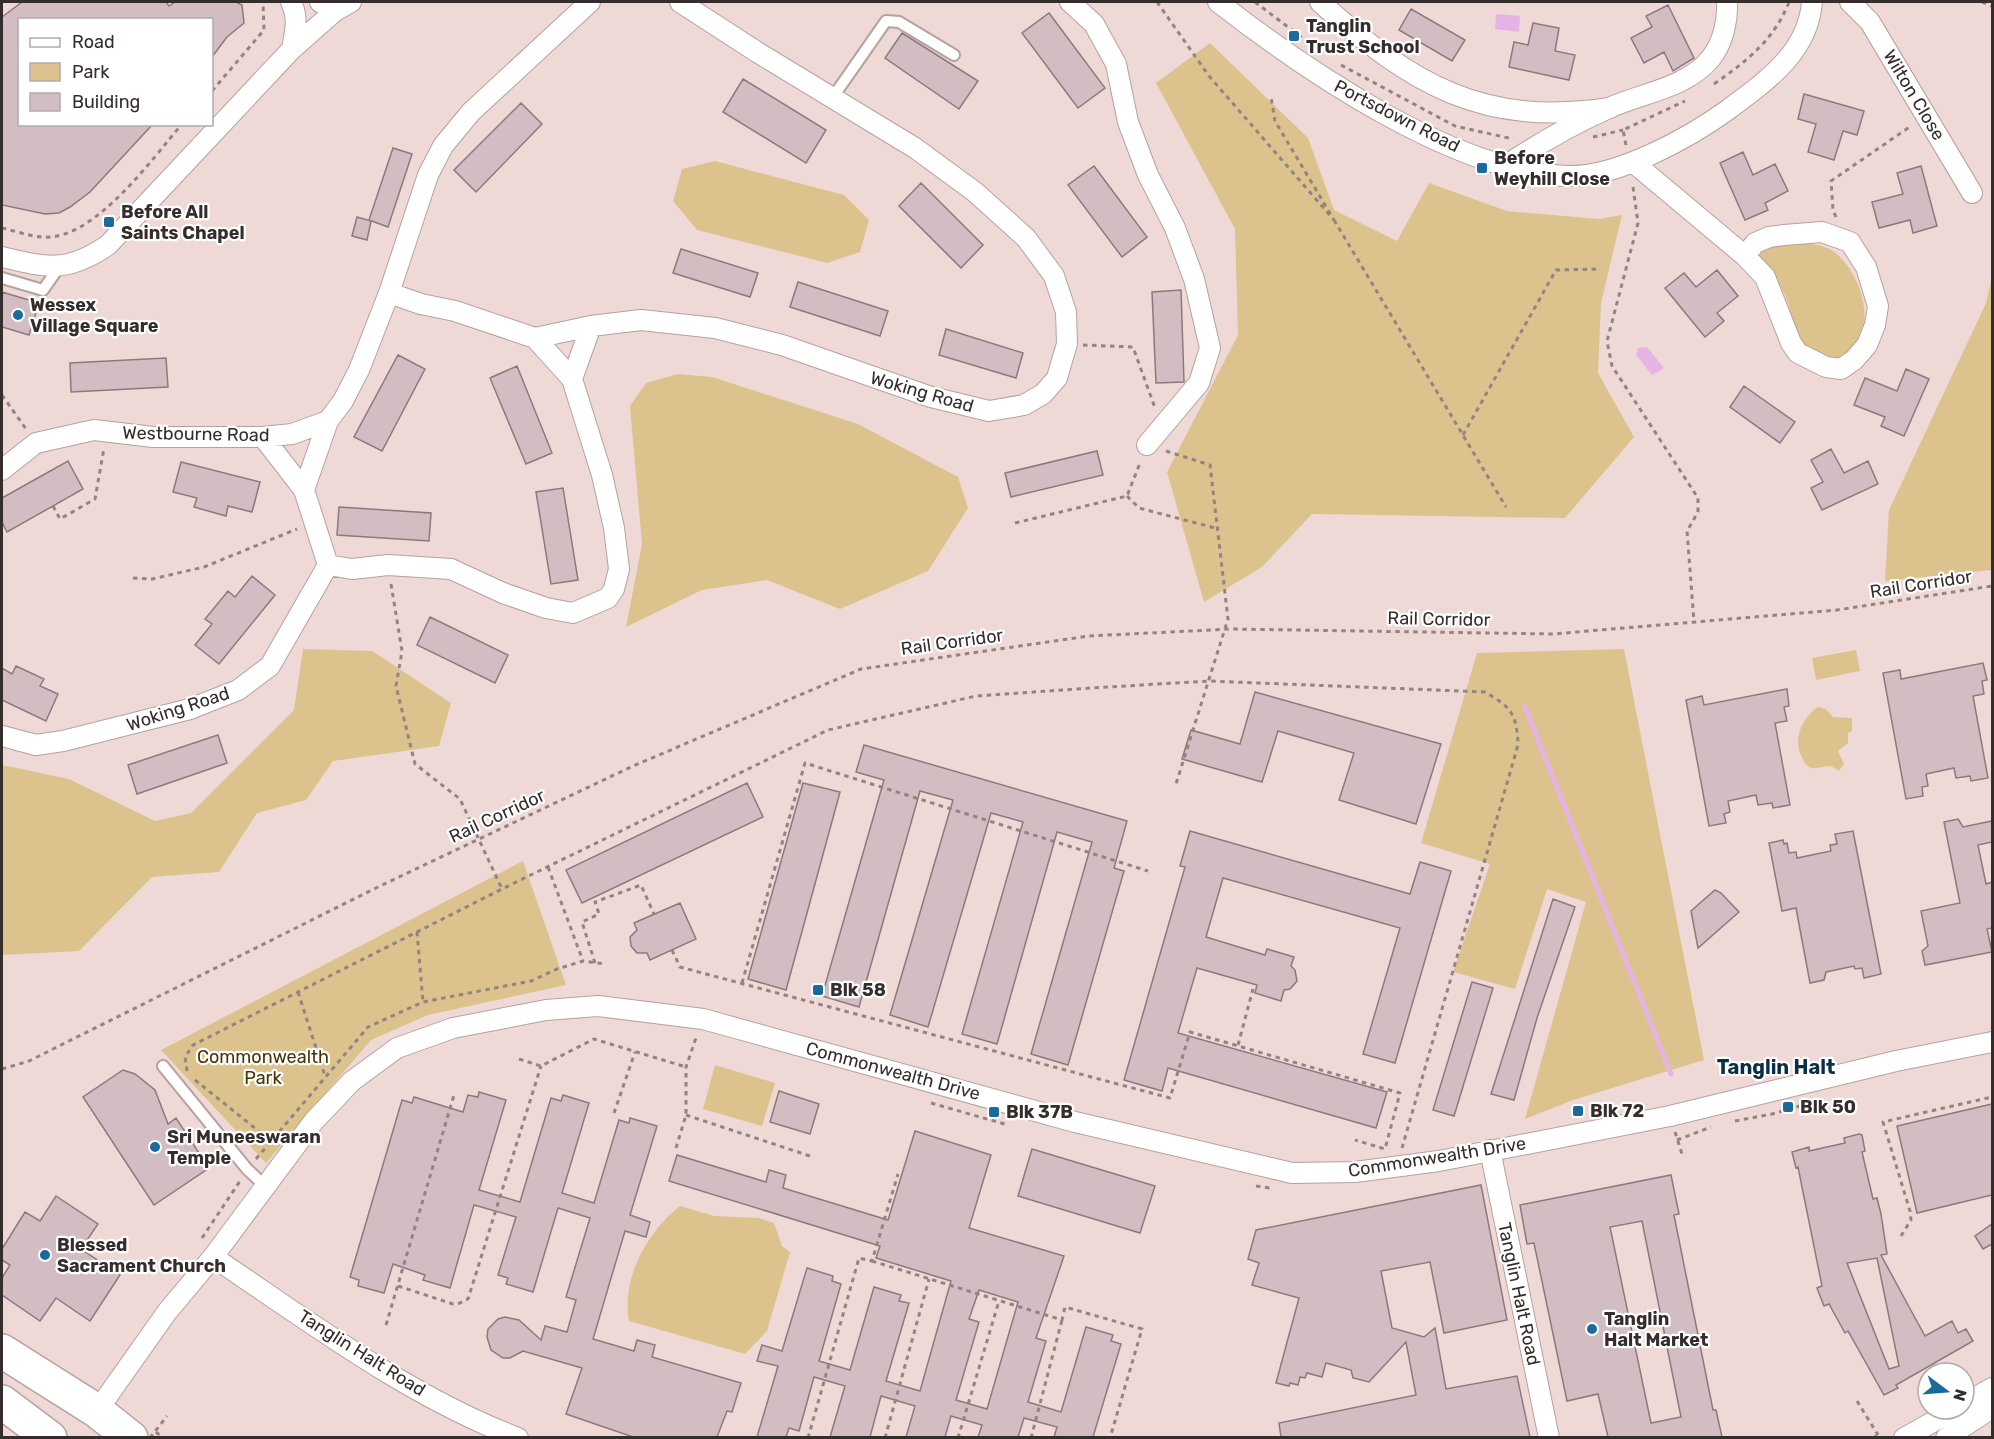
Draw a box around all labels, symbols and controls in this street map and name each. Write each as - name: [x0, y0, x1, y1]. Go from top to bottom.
- place label: Tanglin Trust School: [1306, 15, 1420, 58]
- legend: [18, 18, 213, 126]
- marker: Tanglin Trust School: [1287, 29, 1301, 43]
- text: Road: [72, 31, 115, 53]
- street label: Wilton Close: [1878, 46, 1950, 144]
- text: Park: [72, 61, 110, 83]
- street label: Portsdown Road: [1331, 75, 1463, 157]
- text: Building: [72, 91, 140, 113]
- place label: Before Weyhill Close: [1494, 147, 1610, 190]
- marker: Before Weyhill Close: [1475, 161, 1489, 175]
- place label: Before All Saints Chapel: [121, 201, 245, 244]
- marker: Before All Saints Chapel: [102, 215, 116, 229]
- place label: Wessex Village Square: [30, 294, 159, 337]
- marker: Wessex Village Square: [11, 308, 25, 322]
- street label: Woking Road: [868, 367, 976, 417]
- street label: Westbourne Road: [122, 422, 270, 446]
- street label: Rail Corridor: [1868, 565, 1974, 603]
- street label: Rail Corridor: [1387, 607, 1491, 631]
- street label: Rail Corridor: [899, 624, 1005, 660]
- street label: Woking Road: [124, 682, 232, 736]
- street label: Rail Corridor: [446, 784, 549, 848]
- place label: Blk 58: [830, 979, 886, 1001]
- marker: Blk 58: [811, 983, 825, 997]
- street label: Commonwealth Drive: [803, 1037, 983, 1105]
- park label: Commonwealth Park: [197, 1046, 329, 1089]
- district label: Tanglin Halt: [1717, 1055, 1835, 1079]
- place label: Blk 50: [1800, 1096, 1856, 1118]
- place label: Blk 72: [1590, 1100, 1644, 1122]
- marker: Blk 50: [1781, 1100, 1795, 1114]
- place label: Blk 37B: [1006, 1101, 1073, 1123]
- marker: Blk 72: [1571, 1104, 1585, 1118]
- marker: Blk 37B: [987, 1105, 1001, 1119]
- place label: Sri Muneeswaran Temple: [167, 1126, 321, 1169]
- street label: Commonwealth Drive: [1347, 1132, 1527, 1182]
- marker: Sri Muneeswaran Temple: [148, 1140, 162, 1154]
- street label: Tanglin Halt Road: [1493, 1220, 1545, 1368]
- place label: Blessed Sacrament Church: [57, 1234, 226, 1277]
- marker: Blessed Sacrament Church: [38, 1248, 52, 1262]
- street label: Tanglin Halt Road: [294, 1305, 430, 1401]
- place label: Tanglin Halt Market: [1604, 1308, 1708, 1351]
- marker: Tanglin Halt Market: [1585, 1322, 1599, 1336]
- north arrow: [1916, 1361, 1976, 1421]
- text: N: [1949, 1387, 1971, 1403]

